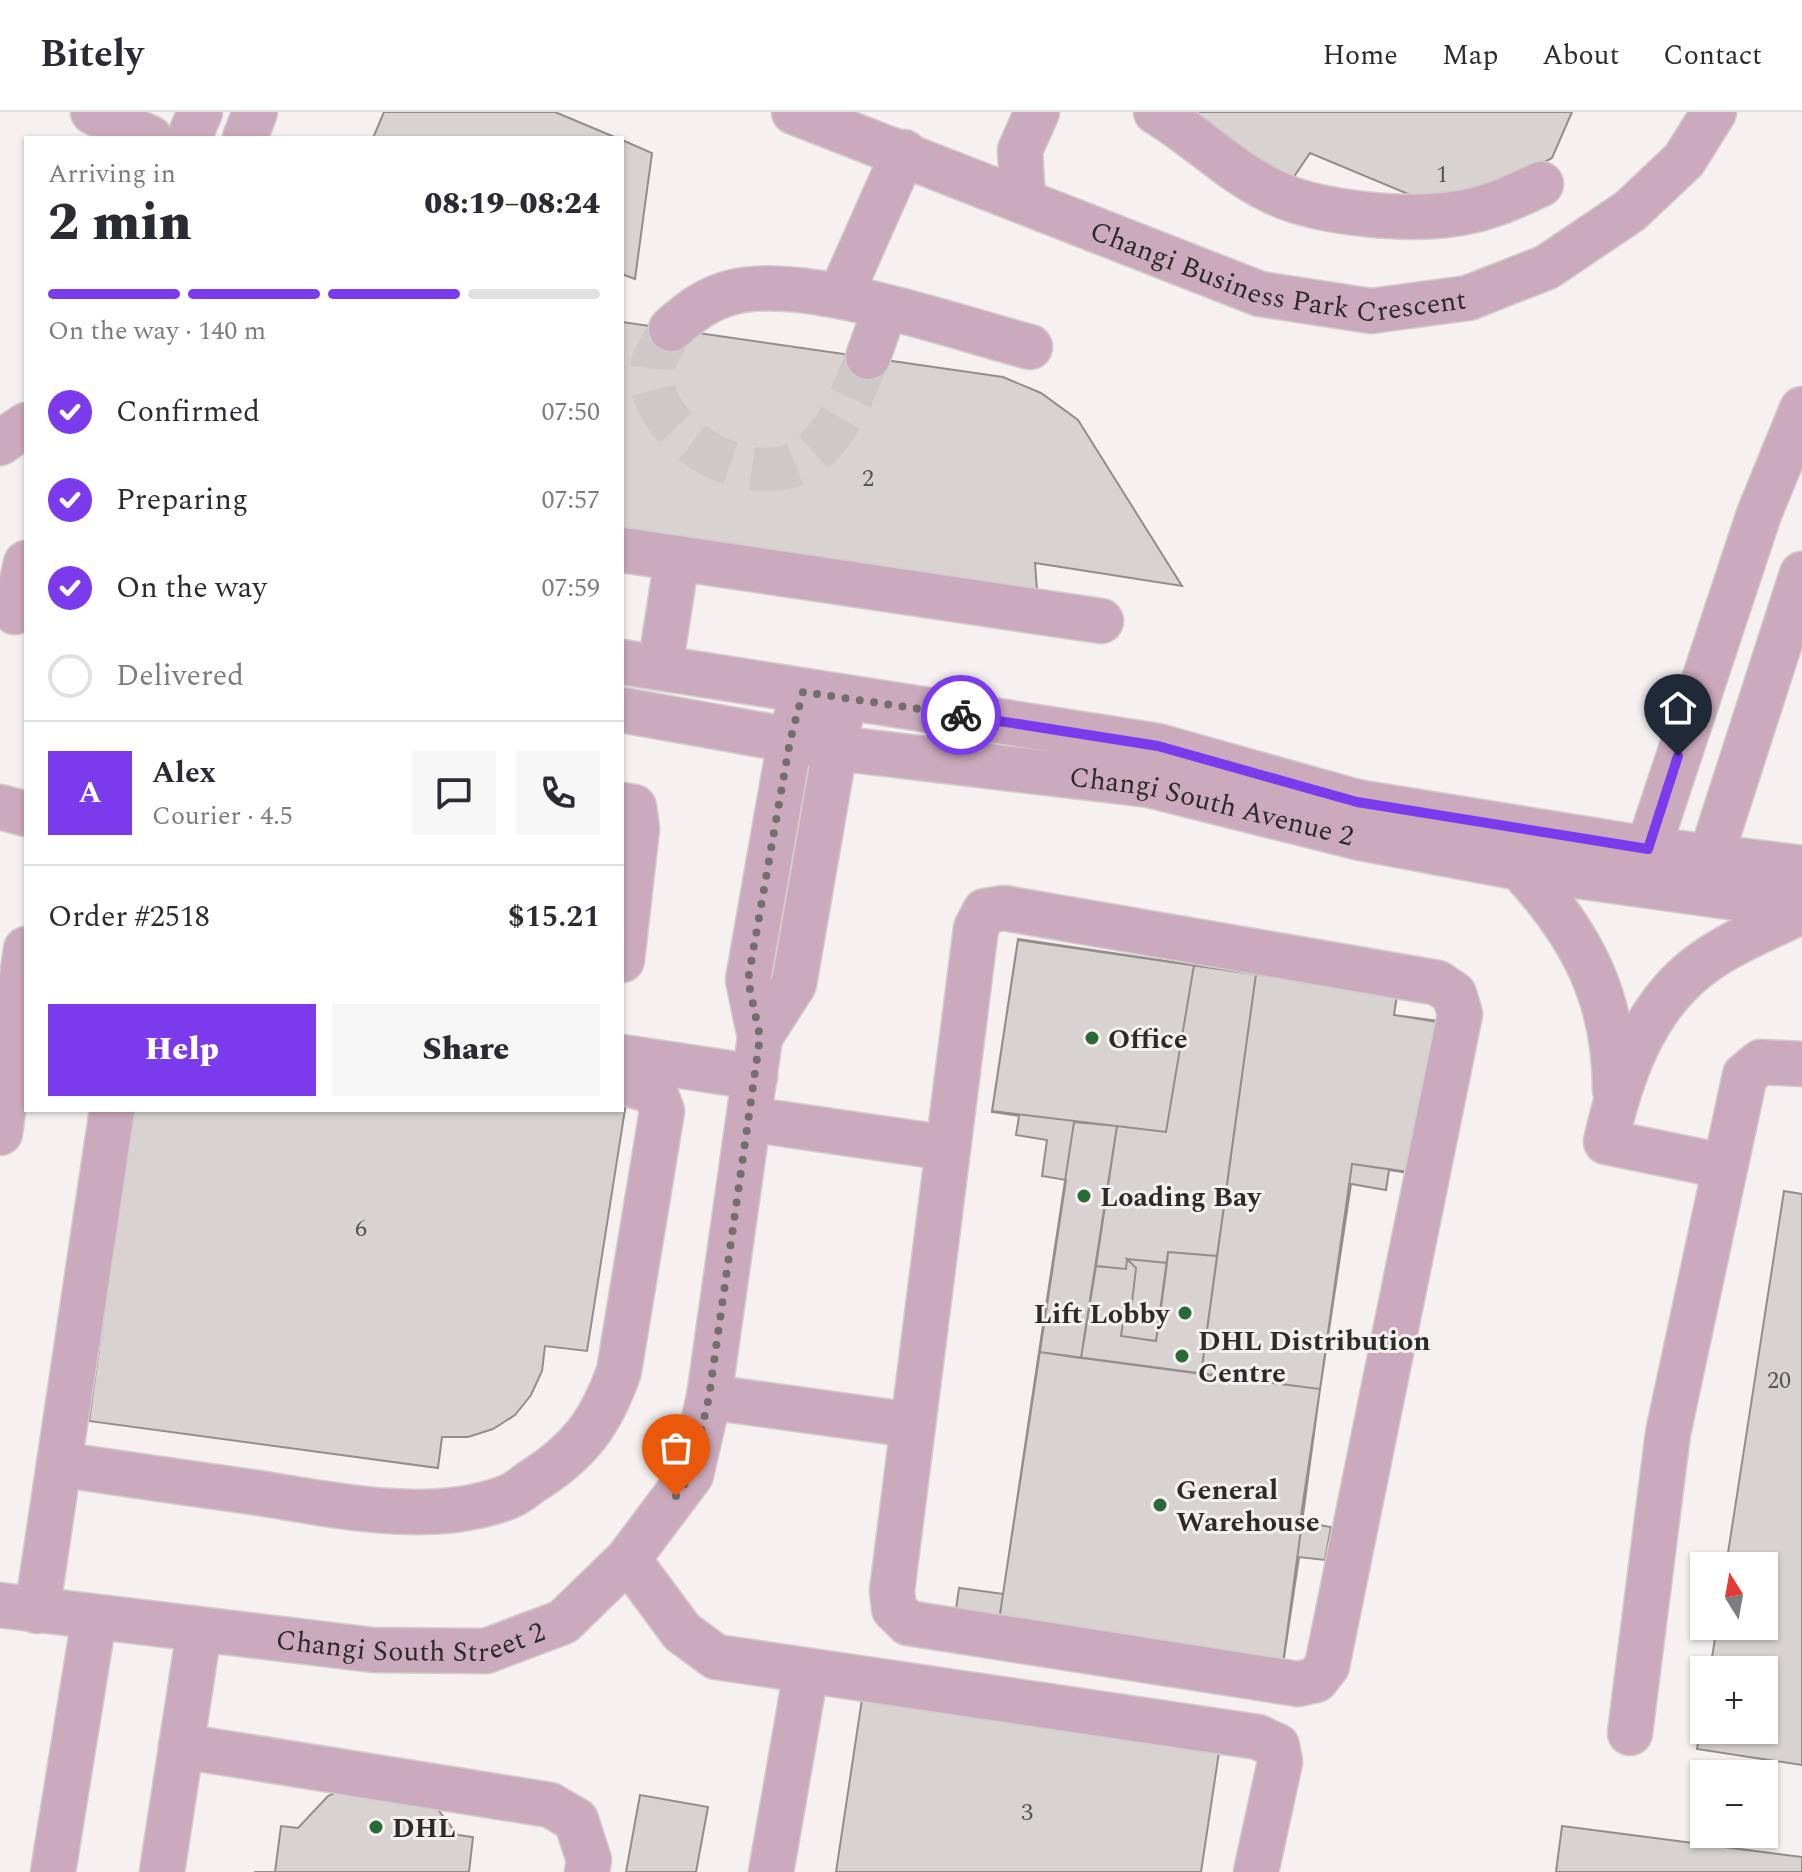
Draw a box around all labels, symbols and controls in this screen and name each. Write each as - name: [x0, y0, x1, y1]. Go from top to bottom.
- text: Bitely: [40, 26, 143, 84]
- text: Home: [1322, 34, 1398, 77]
- text: Map: [1442, 34, 1498, 77]
- text: About: [1542, 34, 1619, 77]
- text: Contact: [1663, 34, 1762, 77]
- text: Arriving in: [48, 154, 176, 194]
- house number: 1: [1436, 157, 1448, 193]
- text: 08:19–08:24: [424, 181, 600, 227]
- text: 2 min: [48, 184, 192, 263]
- street label: Changi Business Park Crescent: [1084, 210, 1469, 335]
- text: On the way · 140 m: [48, 311, 266, 351]
- text: Confirmed: [116, 389, 260, 435]
- icon: check: [48, 390, 92, 434]
- text: 07:50: [541, 392, 600, 432]
- house number: 2: [862, 461, 874, 497]
- text: Preparing: [116, 477, 248, 523]
- icon: check: [48, 478, 92, 522]
- text: 07:57: [541, 480, 600, 520]
- text: On the way: [116, 565, 267, 611]
- icon: check: [48, 566, 92, 610]
- text: 07:59: [541, 568, 600, 608]
- text: Delivered: [116, 653, 244, 699]
- pin: [1644, 674, 1712, 756]
- courier: [921, 675, 1001, 755]
- icon: home: [1656, 686, 1700, 730]
- icon: bike: [939, 693, 983, 737]
- text: Alex: [152, 750, 216, 796]
- button: chat: [412, 751, 496, 835]
- button: phone: [516, 751, 600, 835]
- street label: Changi South Avenue 2: [1067, 756, 1358, 859]
- text: A: [78, 770, 102, 816]
- text: Courier · 4.5: [152, 796, 293, 836]
- text: Order #2518: [48, 894, 210, 940]
- text: $15.21: [508, 894, 600, 940]
- button: Help: [48, 1004, 316, 1096]
- button: Share: [332, 1004, 600, 1096]
- place label: Office: [1108, 1018, 1188, 1061]
- marker: Office: [1083, 1029, 1101, 1047]
- place label: Loading Bay: [1100, 1176, 1262, 1219]
- marker: Loading Bay: [1075, 1187, 1093, 1205]
- house number: 6: [355, 1211, 367, 1247]
- place label: Lift Lobby: [1034, 1293, 1171, 1336]
- marker: Lift Lobby: [1176, 1304, 1194, 1322]
- place label: DHL Distribution Centre: [1198, 1320, 1431, 1395]
- marker: DHL Distribution Centre: [1173, 1347, 1191, 1365]
- house number: 20: [1767, 1363, 1791, 1399]
- pin: [642, 1414, 710, 1496]
- icon: bag: [654, 1426, 698, 1470]
- place label: General Warehouse: [1176, 1469, 1320, 1544]
- marker: General Warehouse: [1151, 1496, 1169, 1514]
- north arrow: [1690, 1552, 1778, 1640]
- map controls: [1690, 1552, 1778, 1848]
- street label: Changi South Street 2: [273, 1611, 551, 1674]
- button: +: [1690, 1656, 1778, 1744]
- button: −: [1690, 1760, 1778, 1848]
- house number: 3: [1021, 1795, 1033, 1831]
- place label: DHL: [392, 1807, 456, 1850]
- marker: DHL: [367, 1818, 385, 1836]

